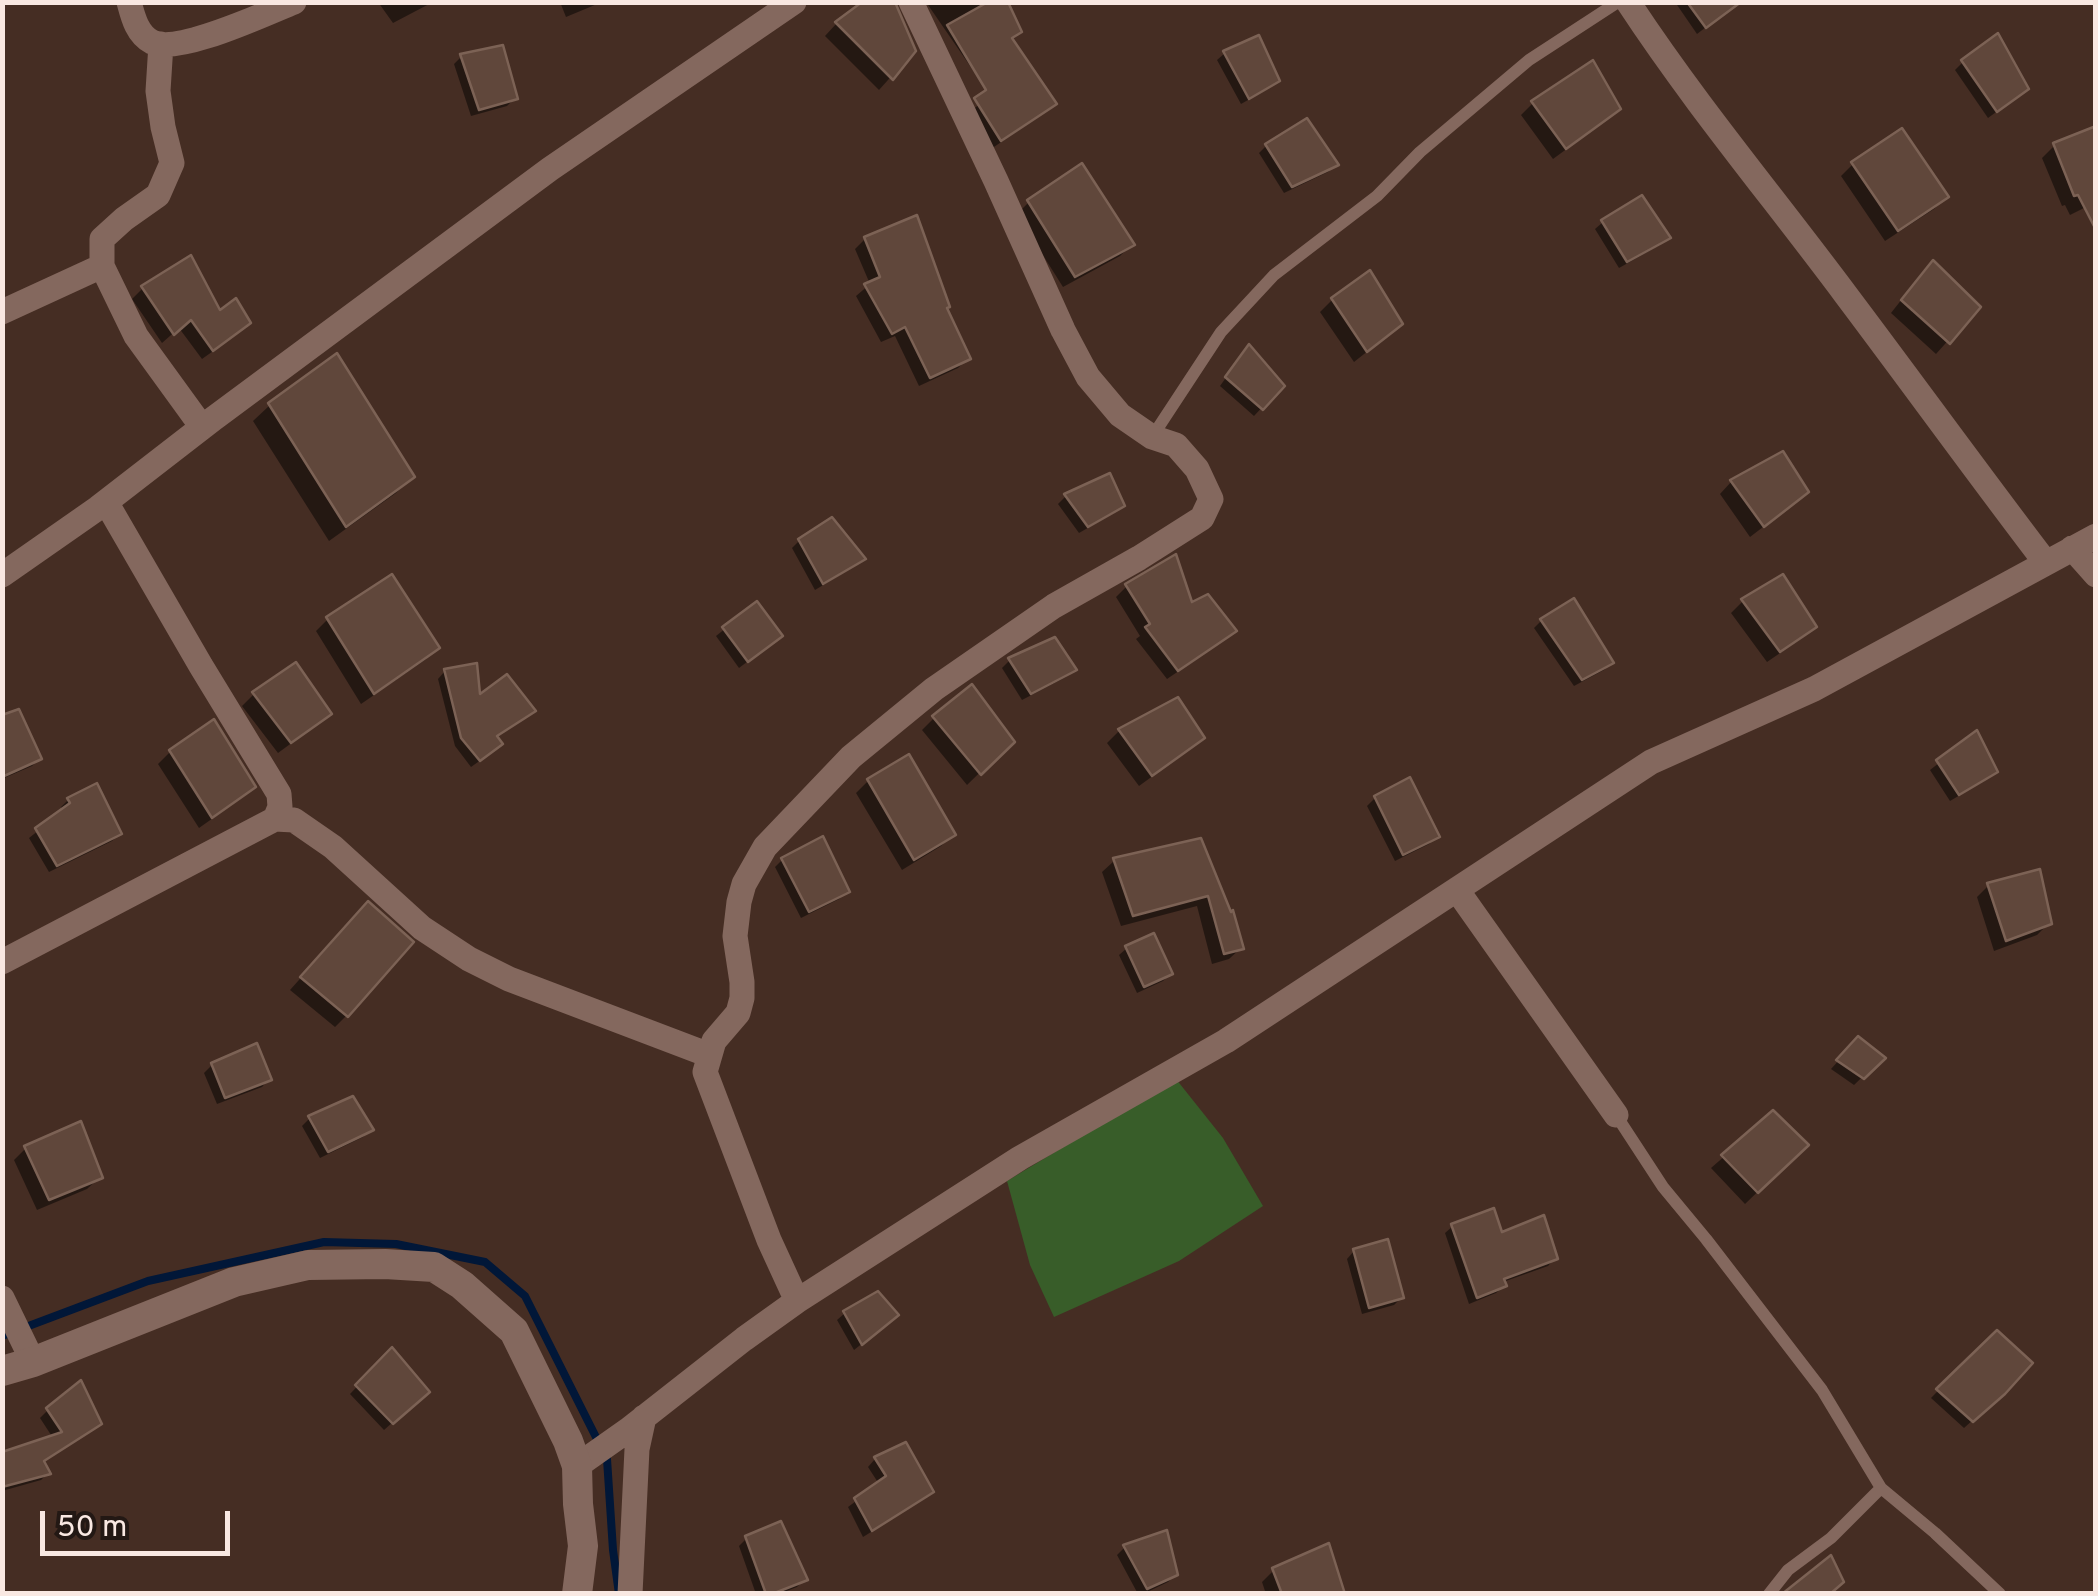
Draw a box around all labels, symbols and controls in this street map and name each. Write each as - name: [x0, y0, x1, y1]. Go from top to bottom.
- scale bar: [45, 1491, 235, 1553]
- text: 50 m: [57, 1510, 127, 1547]

